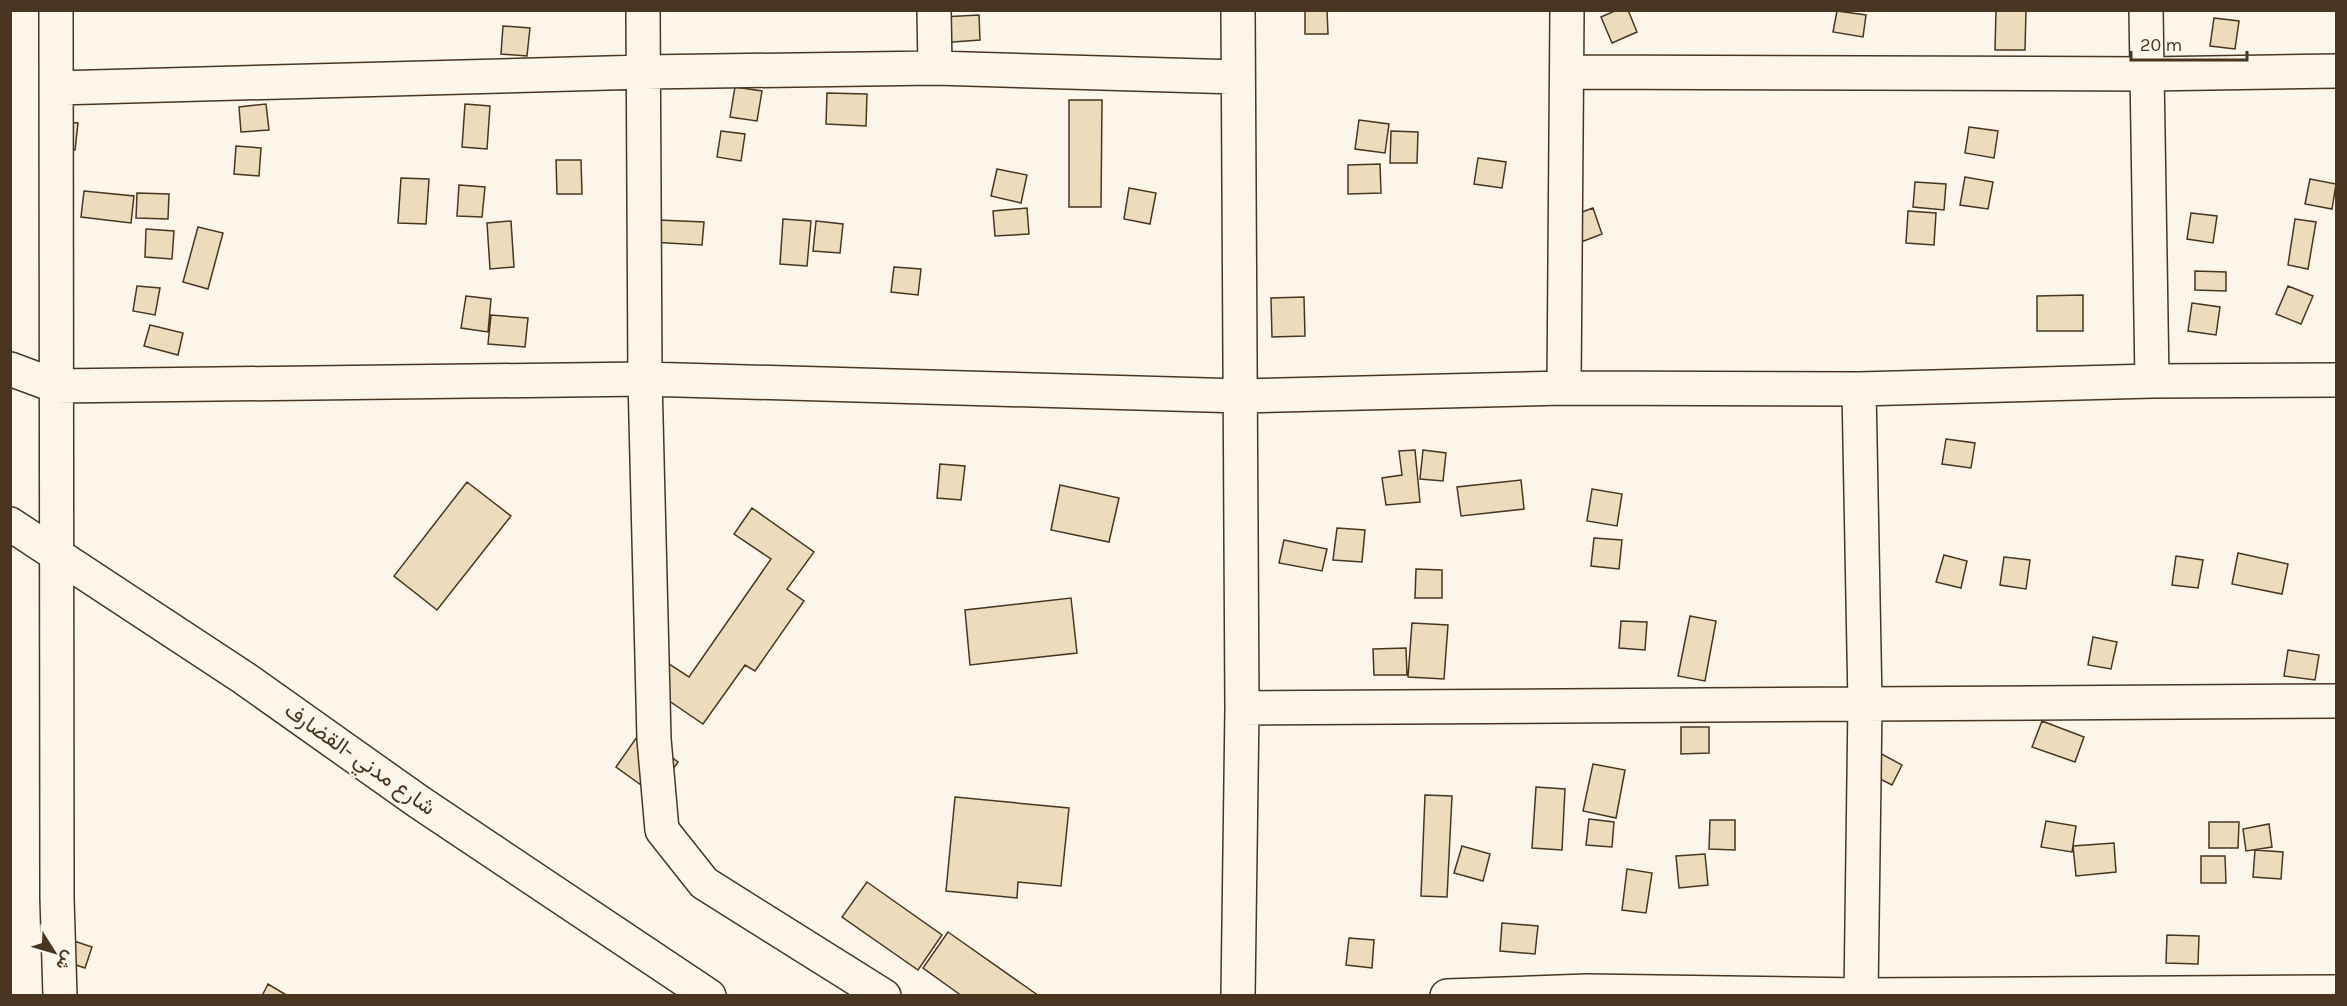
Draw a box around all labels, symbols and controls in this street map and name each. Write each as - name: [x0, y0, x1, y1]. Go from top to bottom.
- scale bar: [2131, 24, 2246, 62]
- text: 20 m: [2140, 34, 2182, 56]
- street label: شارع مدني -القضارف: [277, 697, 441, 825]
- north arrow: [24, 922, 84, 982]
- text: ش: [52, 947, 79, 974]

